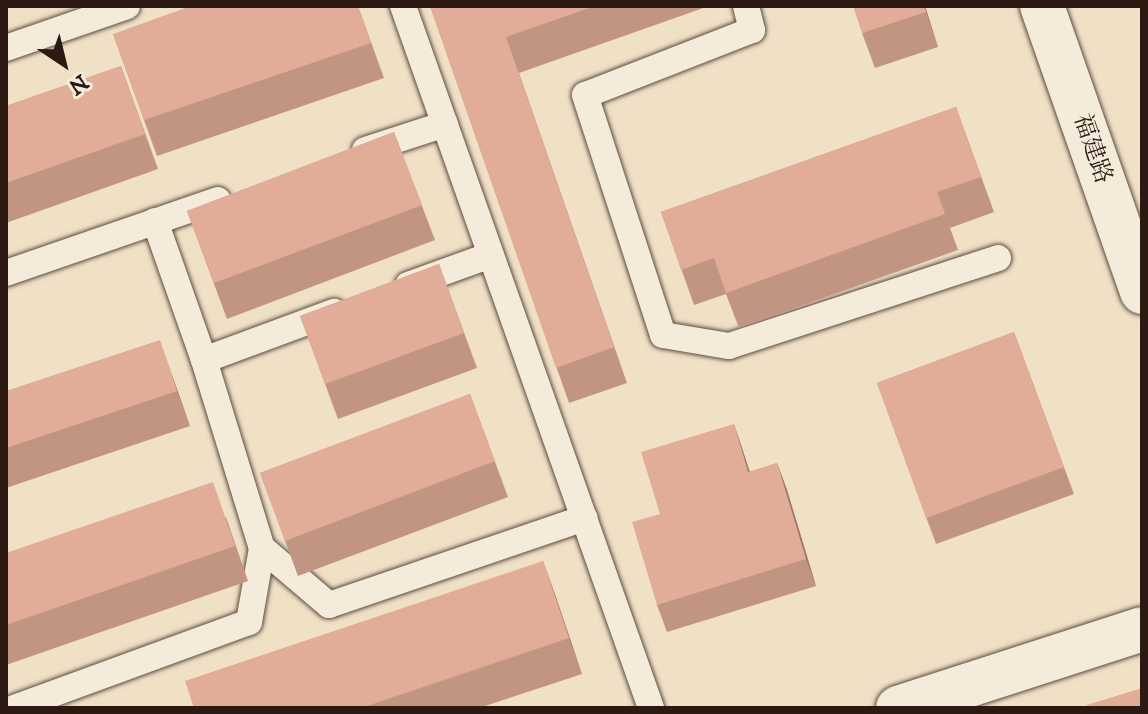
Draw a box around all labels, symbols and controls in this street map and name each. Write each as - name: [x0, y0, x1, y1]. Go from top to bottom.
- north arrow: [24, 24, 104, 104]
- text: N: [63, 68, 93, 100]
- street label: 福建路: [1067, 110, 1117, 188]

